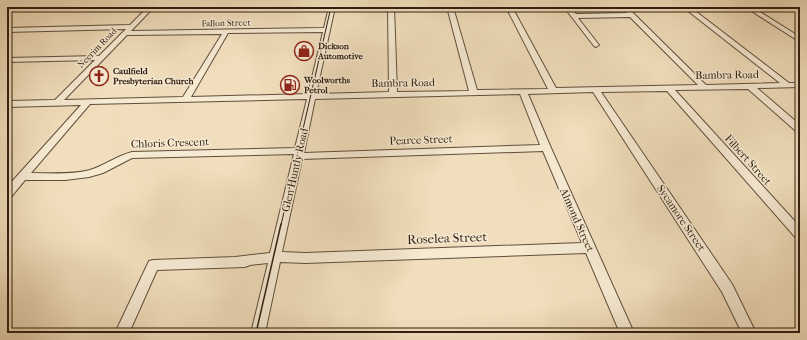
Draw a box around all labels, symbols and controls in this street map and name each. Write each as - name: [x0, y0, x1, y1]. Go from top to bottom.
- street label: Fallon Street: [201, 18, 252, 28]
- street label: Neerim Road: [76, 26, 119, 70]
- shop icon: Dickson Automotive: [293, 40, 315, 62]
- place label: Dickson Automotive: [317, 41, 364, 61]
- church icon: Caulfield Presbyterian Church: [88, 65, 110, 87]
- place label: Caulfield Presbyterian Church: [113, 66, 195, 87]
- street label: Bambra Road: [695, 68, 760, 82]
- fuel station icon: Woolworths Petrol: [279, 74, 301, 96]
- place label: Woolworths Petrol: [303, 75, 351, 95]
- street label: Bambra Road: [371, 76, 436, 90]
- street label: Glen Huntly Road: [279, 126, 311, 213]
- street label: Pearce Street: [389, 132, 453, 148]
- street label: Filbert Street: [722, 132, 774, 188]
- street label: Chloris Crescent: [131, 135, 209, 151]
- street label: Sycamore Street: [654, 182, 708, 254]
- street label: Almond Street: [557, 185, 597, 254]
- street label: Roselea Street: [407, 229, 488, 247]

